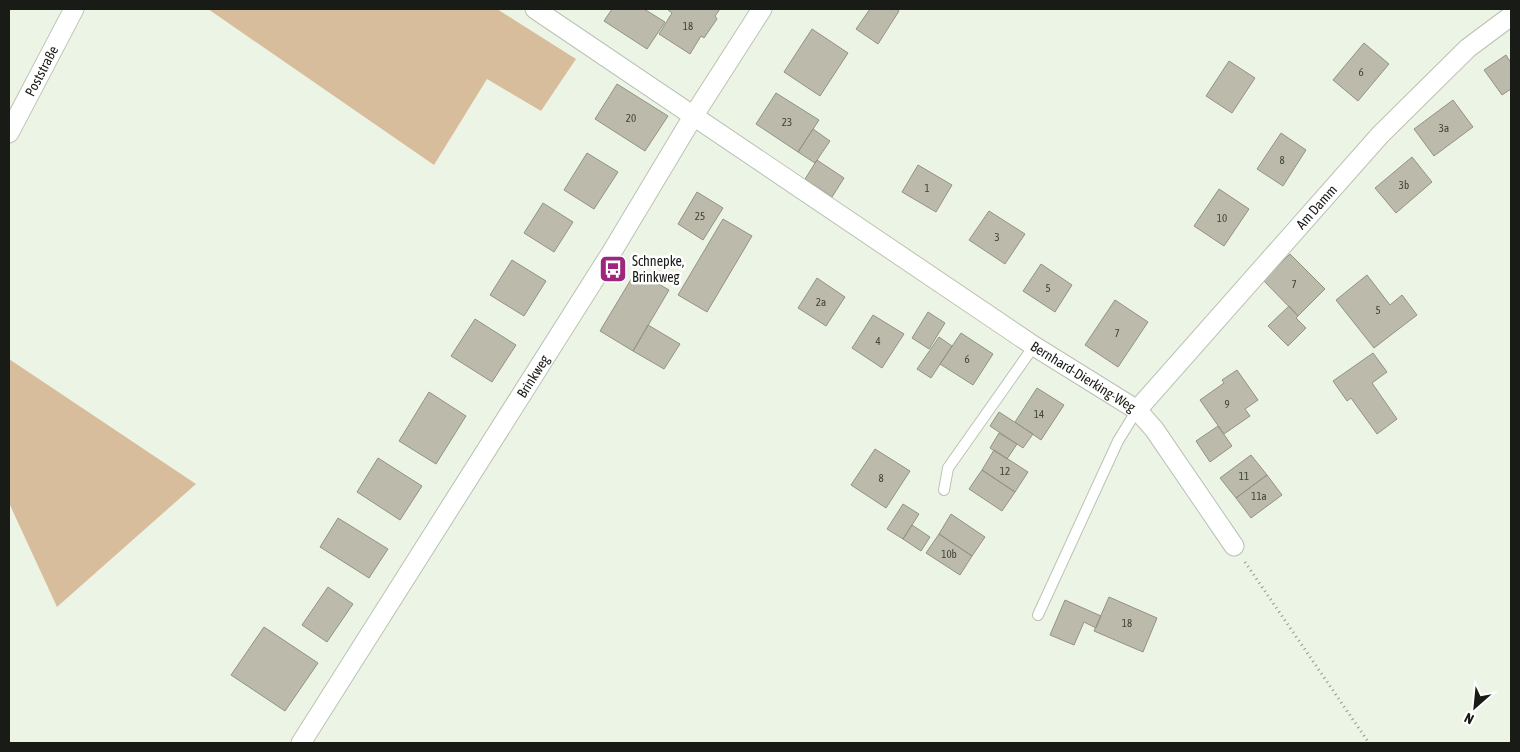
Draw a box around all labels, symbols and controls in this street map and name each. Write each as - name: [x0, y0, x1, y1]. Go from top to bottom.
- house number: 18: [683, 20, 693, 32]
- street label: Poststraße: [22, 43, 61, 99]
- house number: 6: [1358, 66, 1364, 78]
- house number: 20: [626, 112, 636, 124]
- house number: 23: [782, 116, 792, 128]
- house number: 3a: [1439, 122, 1449, 134]
- house number: 8: [1279, 154, 1285, 166]
- house number: 3b: [1399, 179, 1409, 191]
- house number: 1: [924, 182, 930, 194]
- street label: Am Damm: [1293, 182, 1340, 232]
- house number: 25: [695, 210, 705, 222]
- house number: 10: [1217, 212, 1227, 224]
- house number: 3: [994, 231, 1000, 243]
- place label: Schnepke, Brinkweg: [632, 253, 684, 285]
- bus stop icon: Schnepke, Brinkweg: [598, 254, 628, 284]
- house number: 7: [1291, 278, 1297, 290]
- house number: 5: [1045, 282, 1051, 294]
- house number: 2a: [816, 296, 826, 308]
- house number: 5: [1375, 304, 1381, 316]
- house number: 7: [1114, 327, 1120, 339]
- house number: 4: [875, 335, 881, 347]
- street label: Bernhard-Dierking-Weg: [1028, 338, 1139, 415]
- street label: Brinkweg: [514, 352, 553, 401]
- house number: 6: [964, 353, 970, 365]
- house number: 9: [1224, 398, 1230, 410]
- house number: 14: [1034, 408, 1044, 420]
- house number: 12: [1000, 465, 1010, 477]
- house number: 11: [1239, 470, 1249, 482]
- house number: 8: [878, 472, 884, 484]
- house number: 11a: [1251, 490, 1267, 502]
- house number: 10b: [941, 548, 957, 560]
- house number: 18: [1122, 617, 1132, 629]
- north arrow: [1450, 682, 1500, 732]
- text: N: [1462, 710, 1476, 728]

